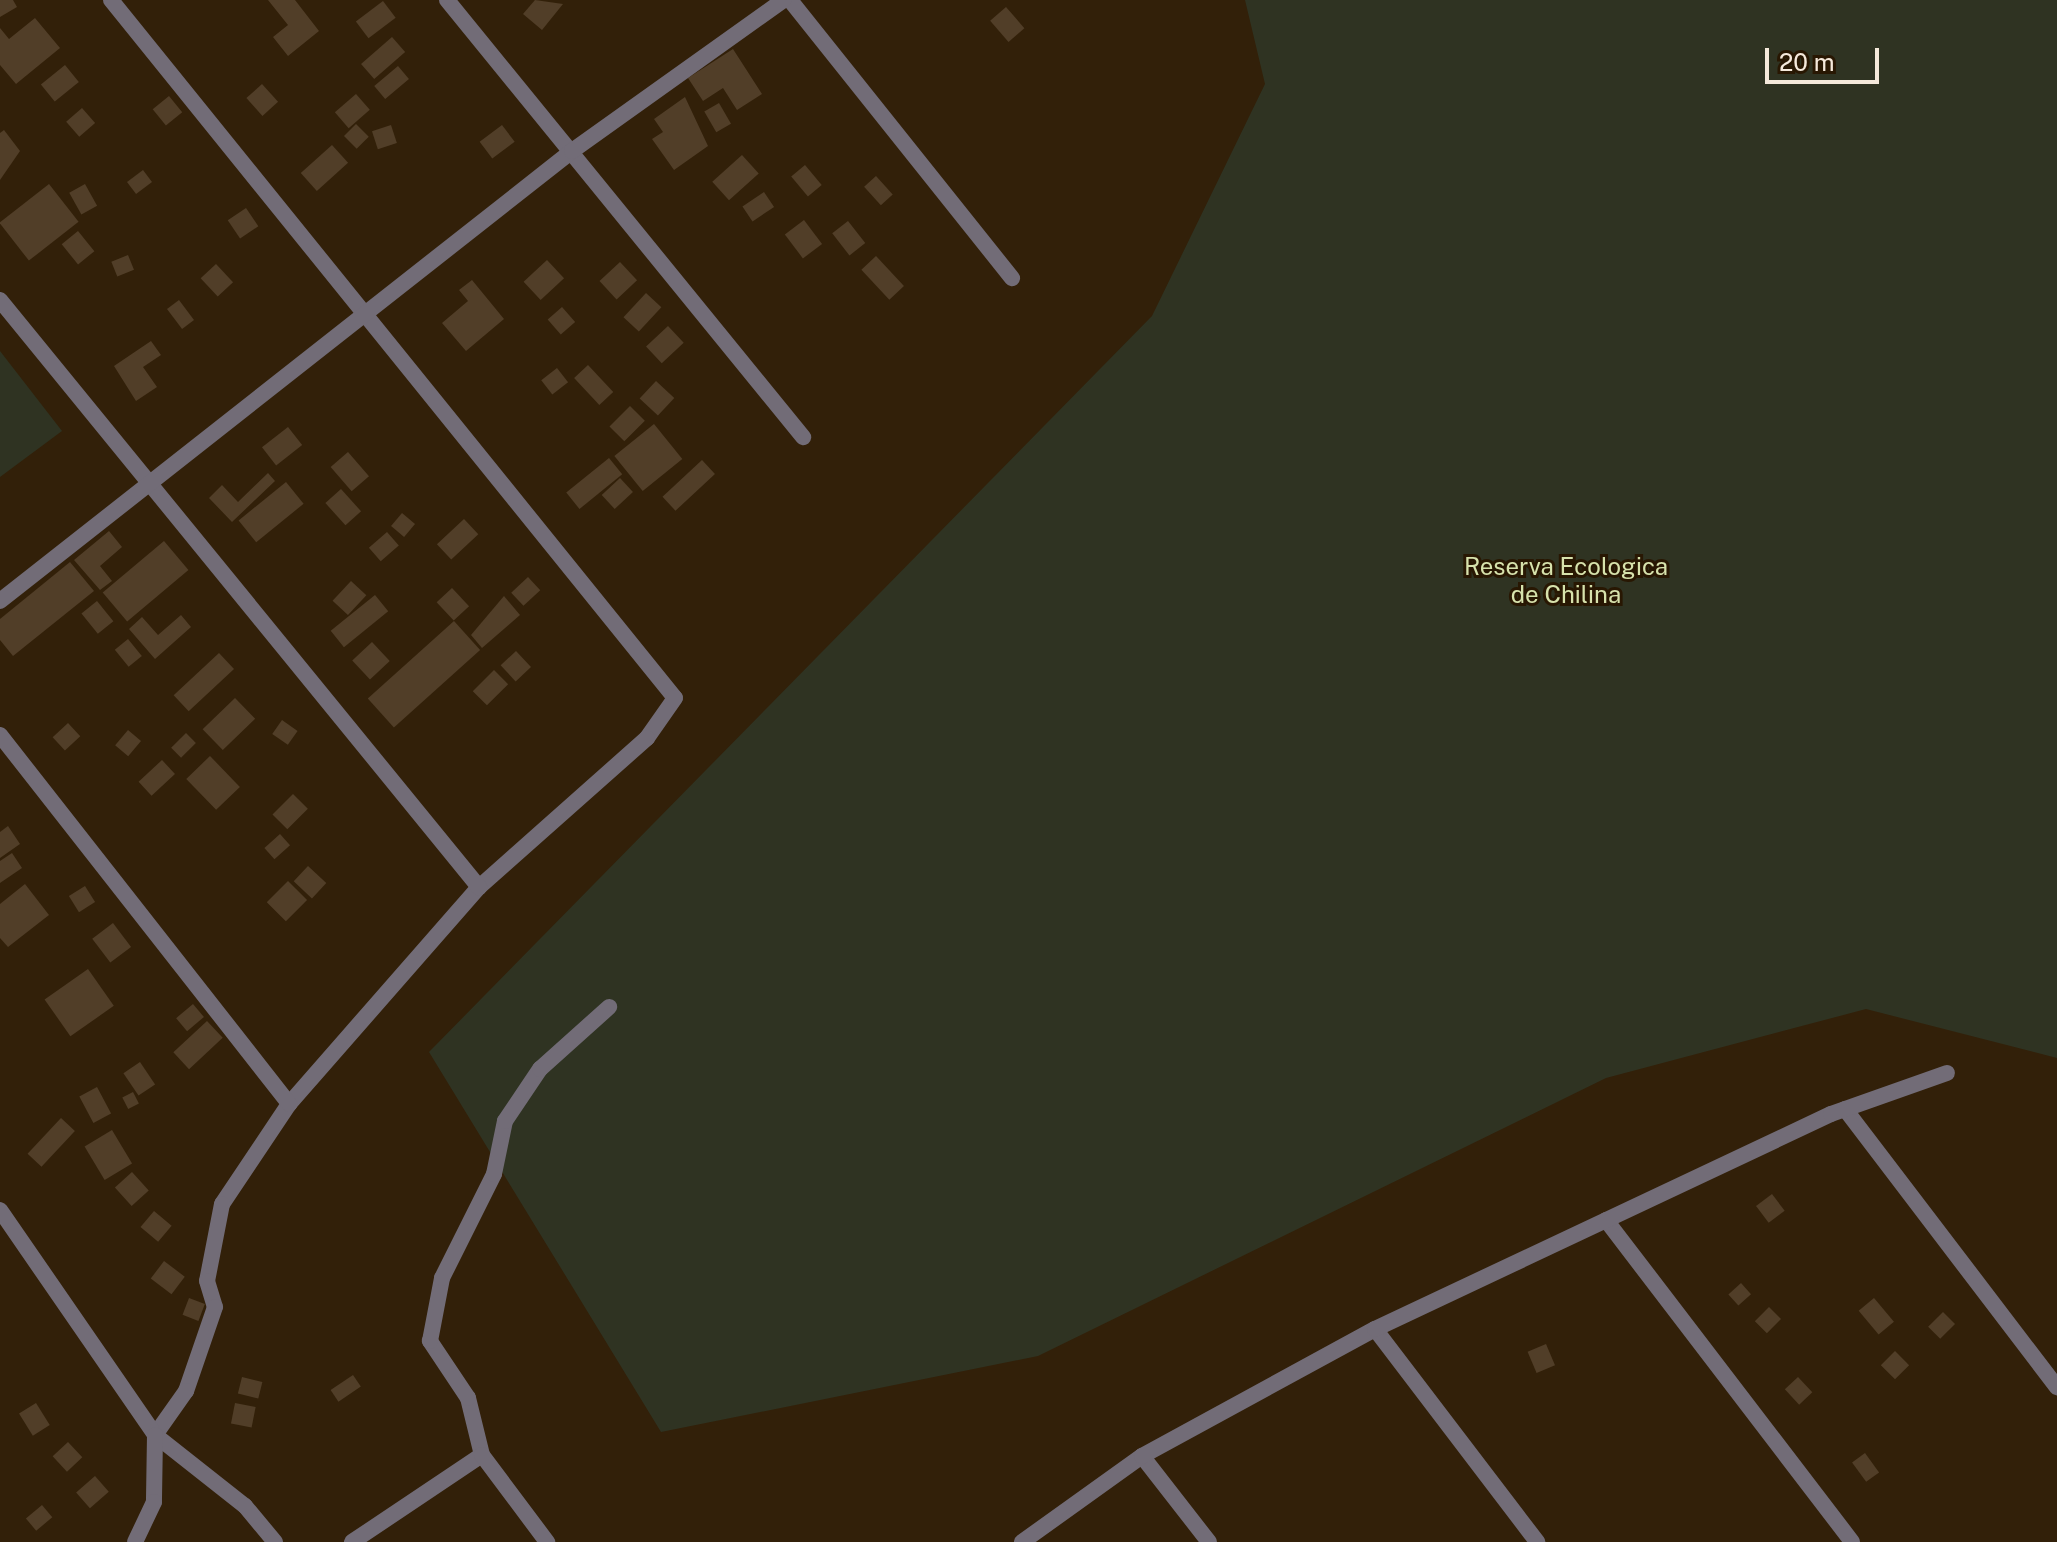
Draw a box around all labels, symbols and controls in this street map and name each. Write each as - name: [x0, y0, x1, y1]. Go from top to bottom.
- scale bar: [1769, 32, 1883, 82]
- text: 20 m: [1779, 48, 1835, 76]
- park label: Reserva Ecologica de Chilina: [1464, 553, 1668, 609]

